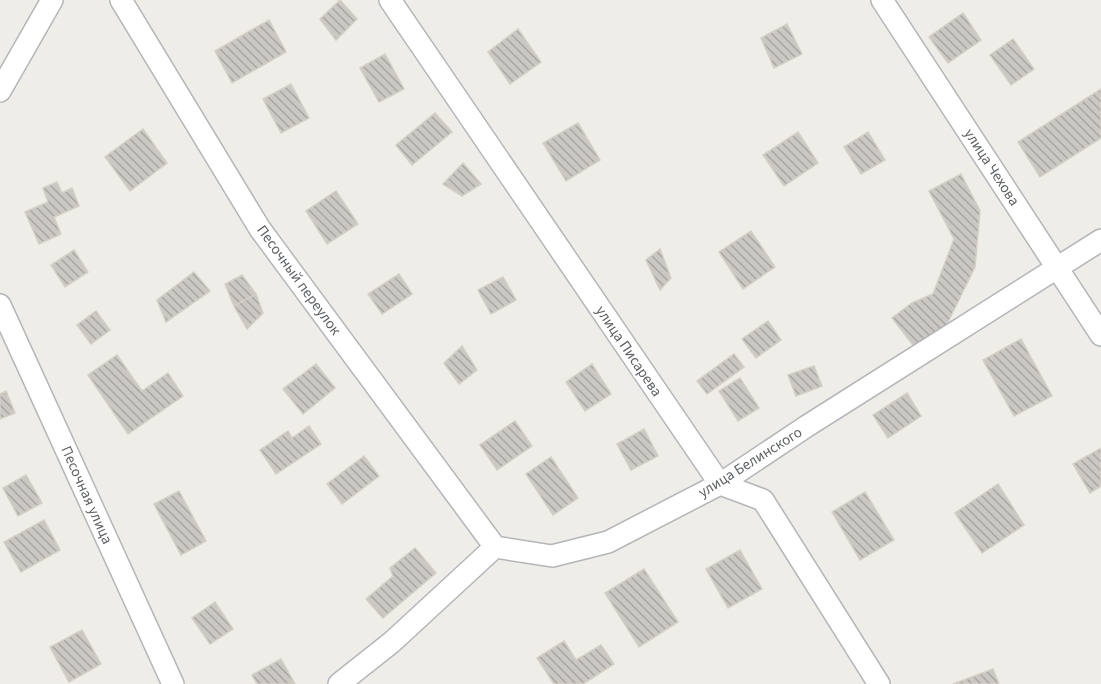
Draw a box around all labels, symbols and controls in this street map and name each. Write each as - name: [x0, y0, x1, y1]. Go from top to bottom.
- street label: улица Чехова: [959, 124, 1024, 210]
- street label: Песочный переулок: [251, 221, 346, 340]
- street label: улица Писарева: [590, 302, 667, 401]
- street label: улица Белинского: [694, 422, 806, 503]
- street label: Песочная улица: [55, 443, 118, 548]

